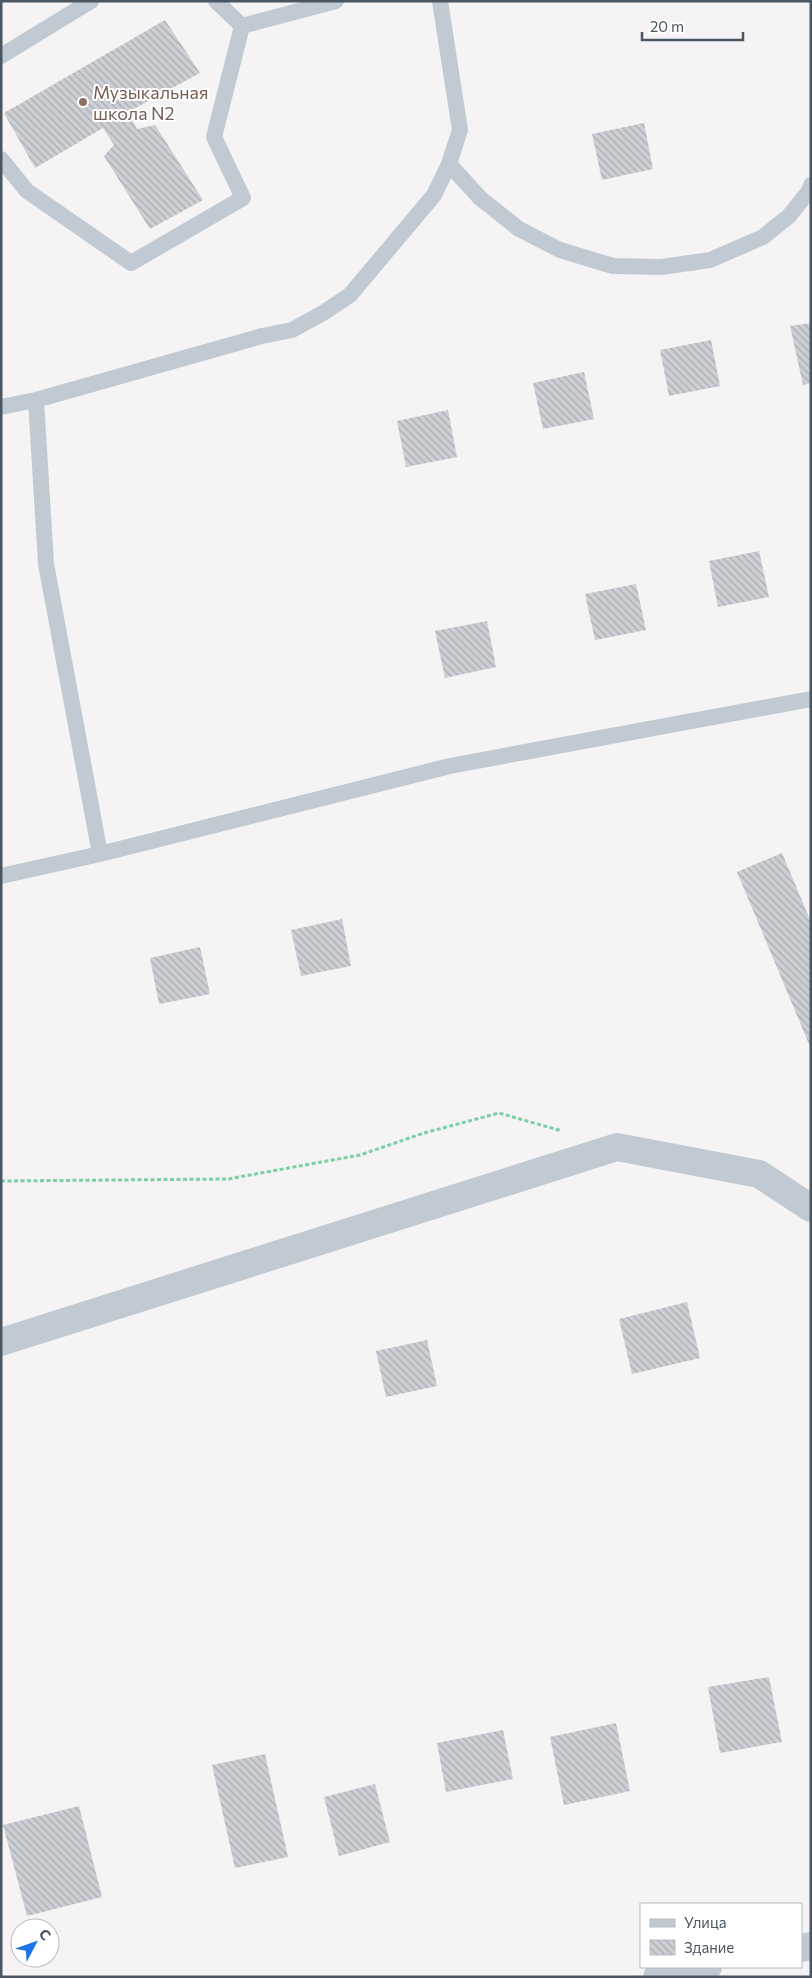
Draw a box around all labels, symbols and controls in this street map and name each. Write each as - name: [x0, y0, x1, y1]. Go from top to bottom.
- scale bar: [642, 10, 743, 42]
- text: 20 m: [650, 17, 684, 35]
- place label: Музыкальная школа N2: [93, 81, 208, 124]
- marker: Музыкальная школа N2: [77, 96, 89, 108]
- legend: [640, 1903, 802, 1968]
- text: Улица: [684, 1913, 726, 1931]
- north arrow: [10, 1918, 60, 1968]
- text: С: [36, 1925, 55, 1943]
- text: Здание: [684, 1938, 734, 1956]

